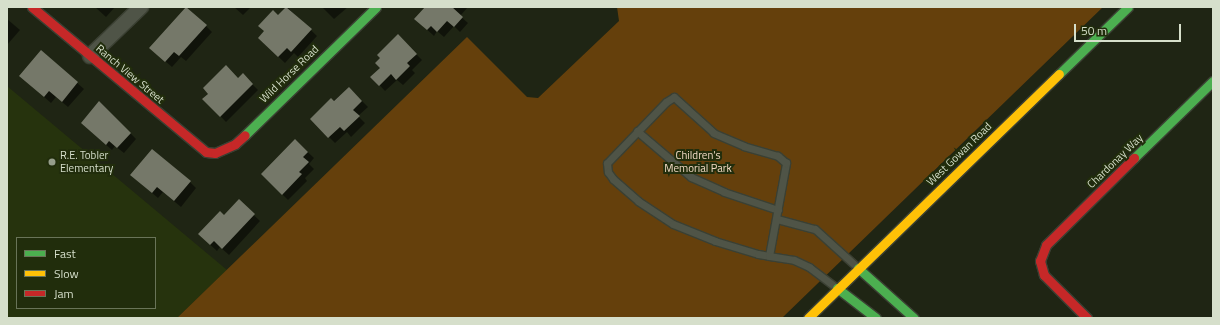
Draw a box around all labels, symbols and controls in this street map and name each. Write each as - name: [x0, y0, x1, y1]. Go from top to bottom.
- scale bar: [1076, 16, 1183, 42]
- text: 50 m: [1081, 21, 1107, 40]
- street label: Ranch View Street: [93, 42, 167, 106]
- street label: Wild Horse Road: [257, 43, 321, 105]
- street label: West Gowan Road: [924, 120, 994, 188]
- street label: Chardonay Way: [1084, 131, 1146, 191]
- place label: R.E. Tobler Elementary: [60, 149, 113, 175]
- park label: Children's Memorial Park: [664, 149, 732, 175]
- marker: R.E. Tobler Elementary: [47, 157, 57, 167]
- legend: [16, 237, 156, 309]
- text: Fast: [54, 244, 76, 263]
- text: Slow: [54, 264, 79, 283]
- text: Jam: [54, 284, 74, 303]

